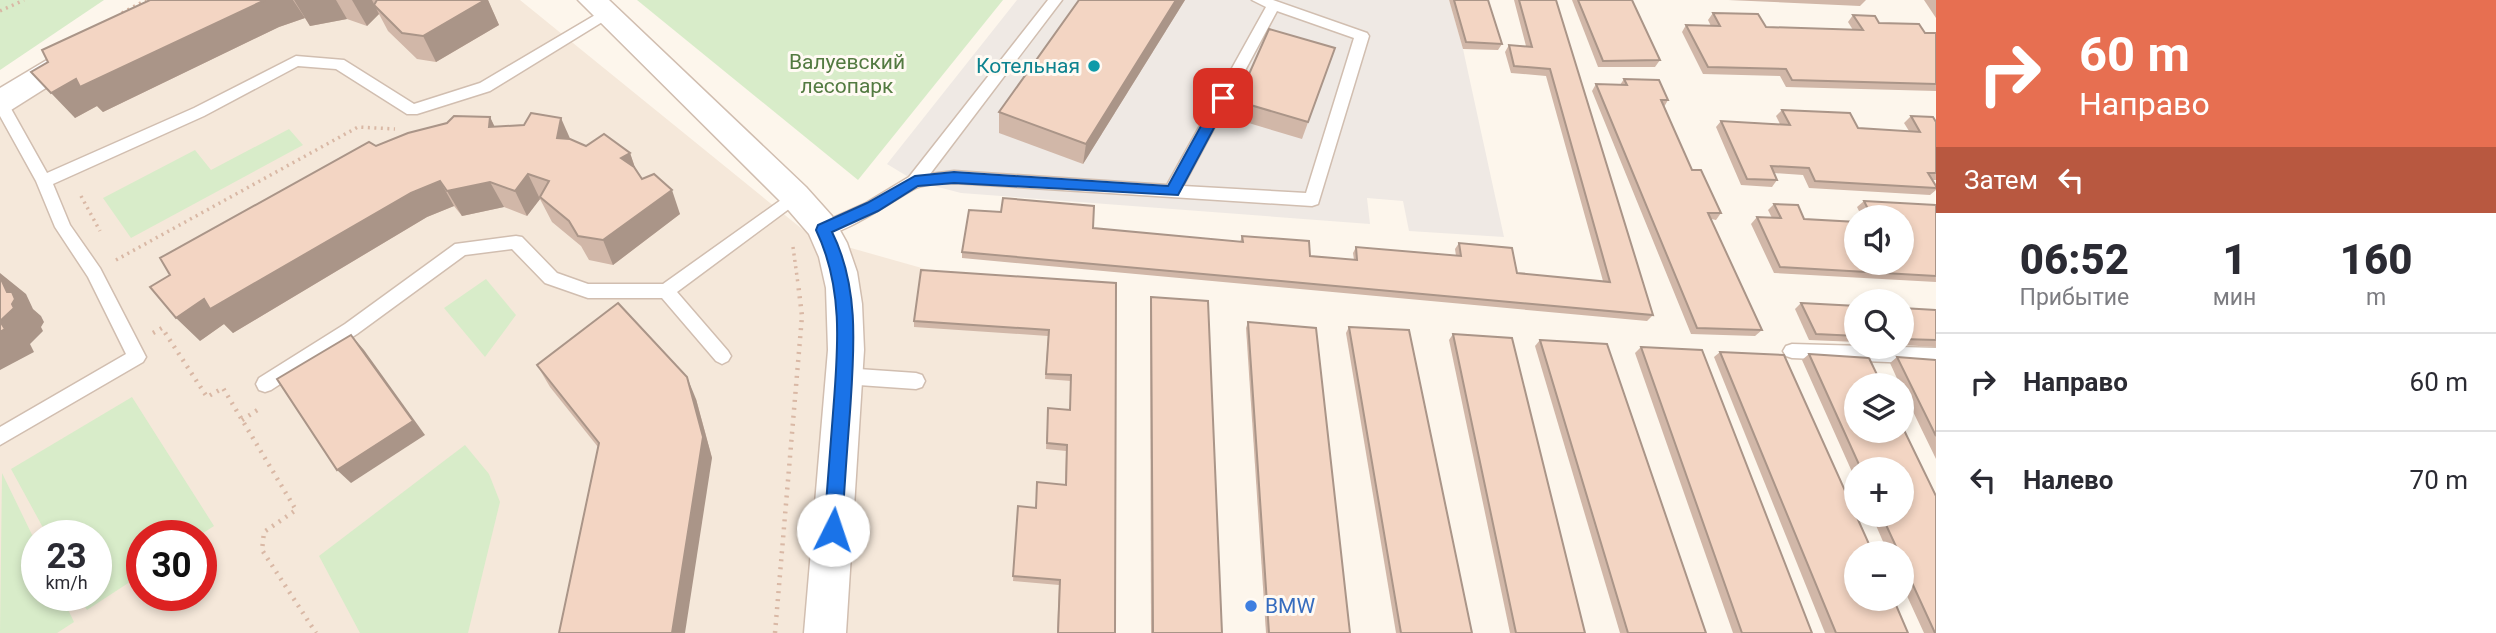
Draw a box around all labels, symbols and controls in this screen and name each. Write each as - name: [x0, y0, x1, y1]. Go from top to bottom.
- text: 60 m: [2079, 26, 2190, 83]
- icon: right: [1964, 28, 2055, 119]
- park label: Валуевский лесопарк: [789, 50, 905, 98]
- place label: Котельная: [976, 54, 1080, 78]
- marker: Котельная: [1086, 58, 1102, 74]
- pin: [1193, 68, 1253, 128]
- icon: arrive: [1204, 79, 1242, 117]
- text: Направо: [2079, 85, 2210, 123]
- icon: left: [2052, 161, 2090, 199]
- text: Затем: [1964, 165, 2038, 195]
- map controls: [1844, 205, 1914, 611]
- button: sound: [1844, 205, 1914, 275]
- text: 06:52: [2020, 235, 2129, 284]
- text: 1: [2222, 235, 2247, 284]
- text: 160: [2340, 235, 2413, 284]
- text: Прибытие: [2020, 284, 2129, 311]
- text: мин: [2213, 284, 2256, 311]
- text: m: [2366, 284, 2386, 311]
- button: search: [1844, 289, 1914, 359]
- icon: right: [1964, 363, 2002, 401]
- text: Направо: [2023, 367, 2128, 397]
- text: 60 m: [2410, 367, 2468, 397]
- button: layers: [1844, 373, 1914, 443]
- button: +: [1844, 457, 1914, 527]
- icon: left: [1964, 461, 2002, 499]
- text: Налево: [2023, 465, 2113, 495]
- text: 70 m: [2410, 465, 2468, 495]
- position arrow: [796, 493, 870, 567]
- speed limit sign: 30: [126, 520, 217, 611]
- text: 23: [46, 536, 87, 577]
- button: −: [1844, 541, 1914, 611]
- text: km/h: [45, 572, 88, 593]
- place label: BMW: [1265, 594, 1315, 618]
- marker: BMW: [1243, 598, 1259, 614]

